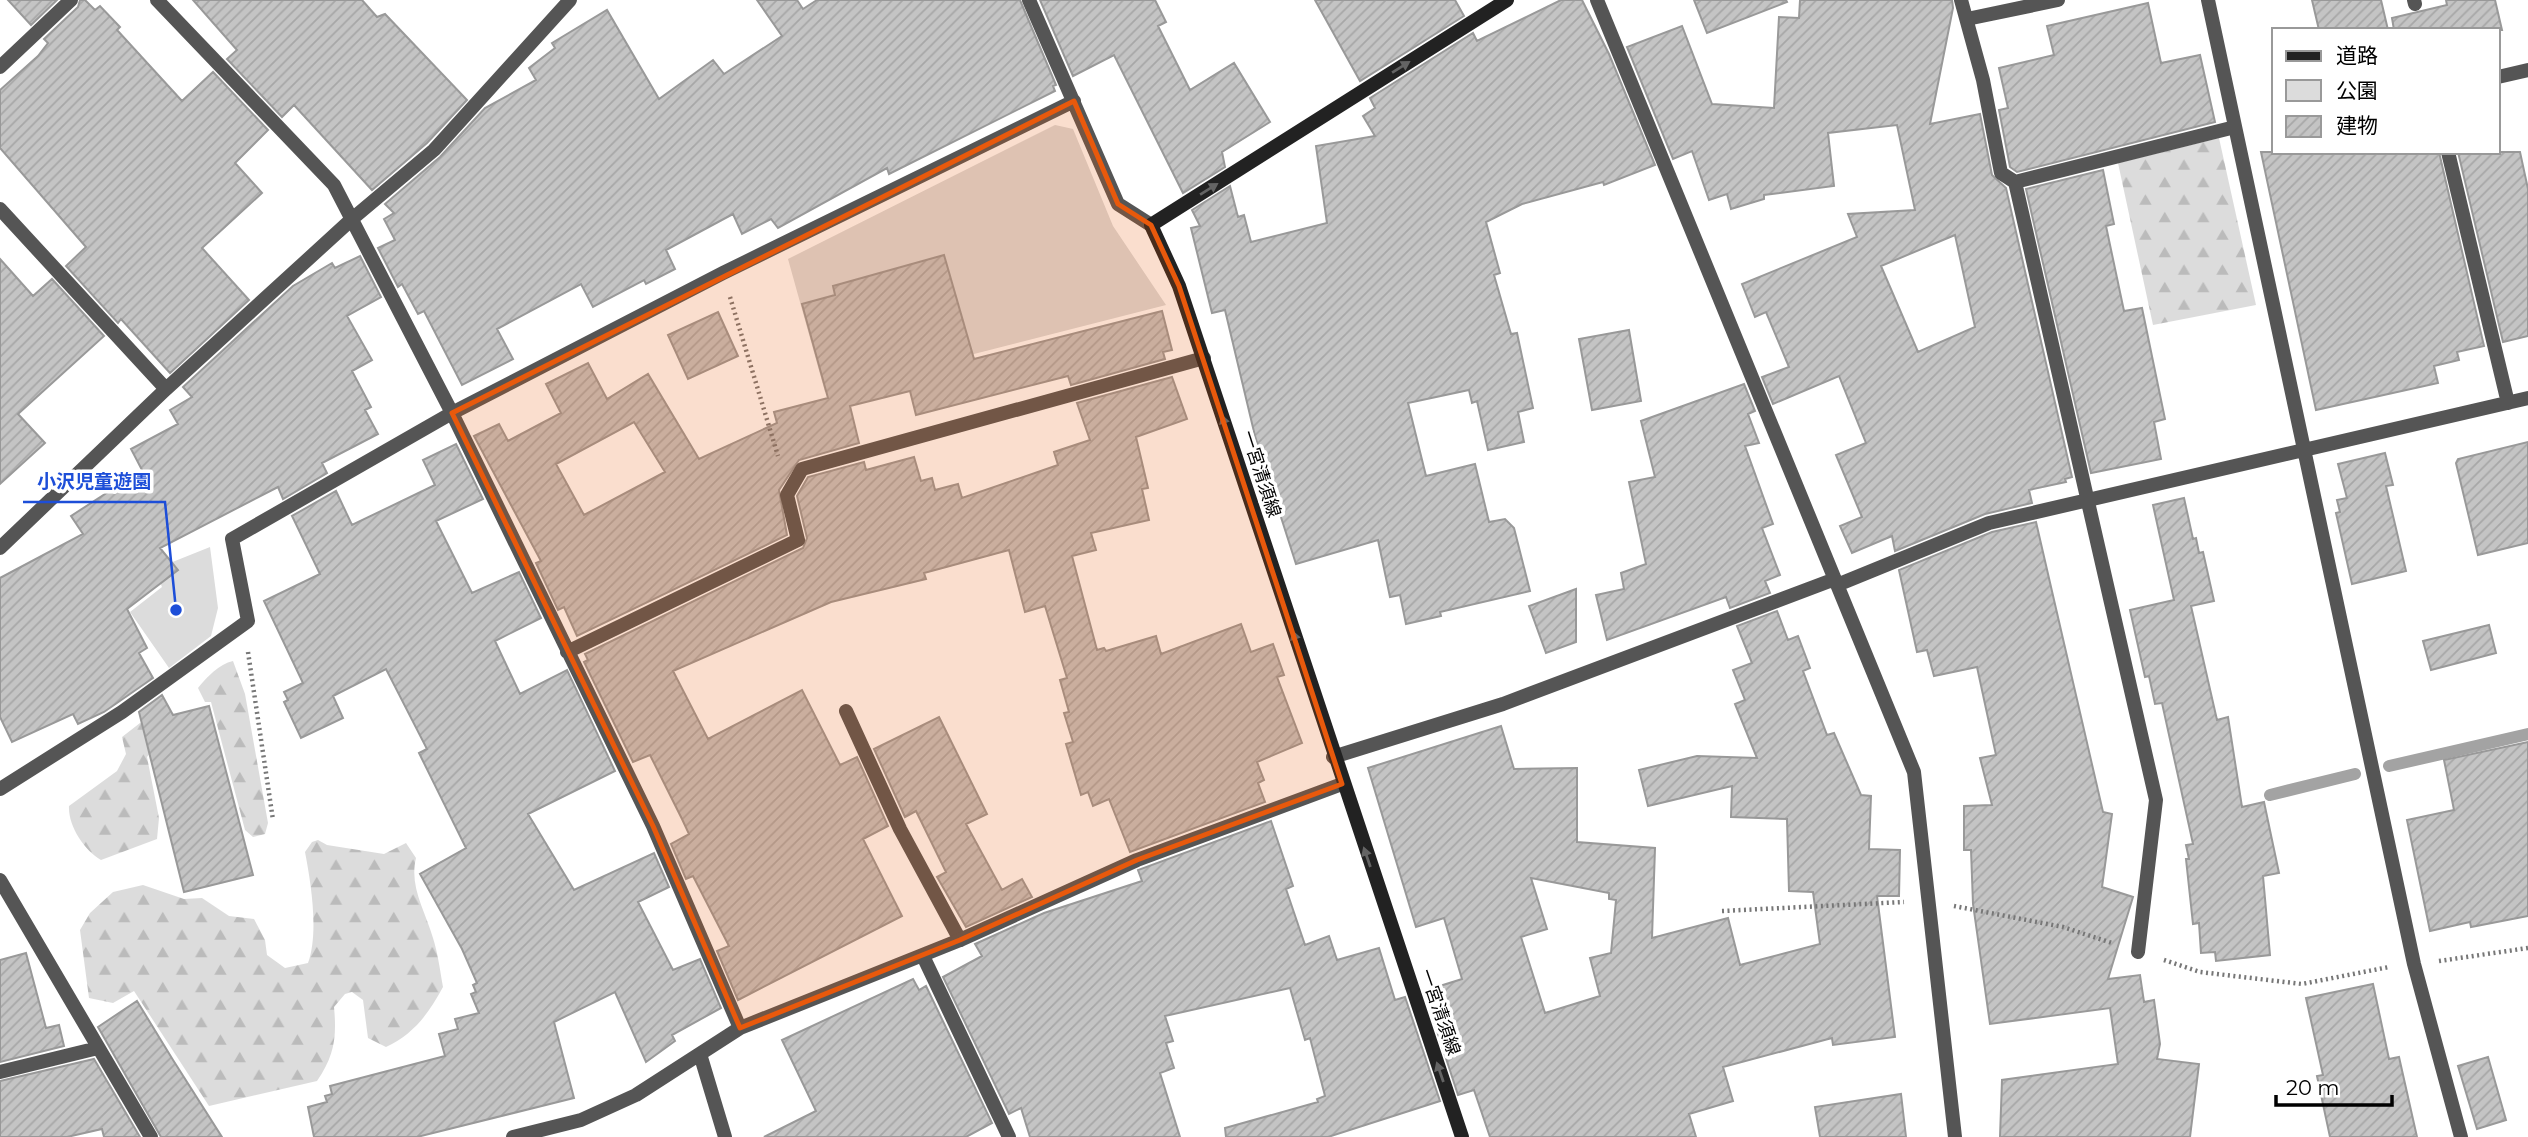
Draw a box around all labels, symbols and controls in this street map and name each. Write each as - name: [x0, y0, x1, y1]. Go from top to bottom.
- legend: [2272, 28, 2500, 154]
- text: 道路: [2336, 43, 2378, 68]
- one-way arrow: [1391, 61, 1410, 74]
- text: 公園: [2336, 78, 2378, 103]
- text: 建物: [2336, 113, 2378, 138]
- one-way arrow: [1199, 182, 1218, 195]
- one-way arrow: [1219, 414, 1230, 435]
- street label: 一宮清須線: [1237, 428, 1285, 520]
- callout: 小沢児童遊園: [23, 462, 165, 502]
- text: 小沢児童遊園: [37, 470, 151, 493]
- one-way arrow: [1290, 630, 1300, 651]
- one-way arrow: [1361, 846, 1372, 867]
- street label: 一宮清須線: [1415, 966, 1465, 1058]
- one-way arrow: [1434, 1062, 1445, 1083]
- scale bar: [2276, 1064, 2392, 1108]
- text: 20 m: [2286, 1075, 2340, 1100]

